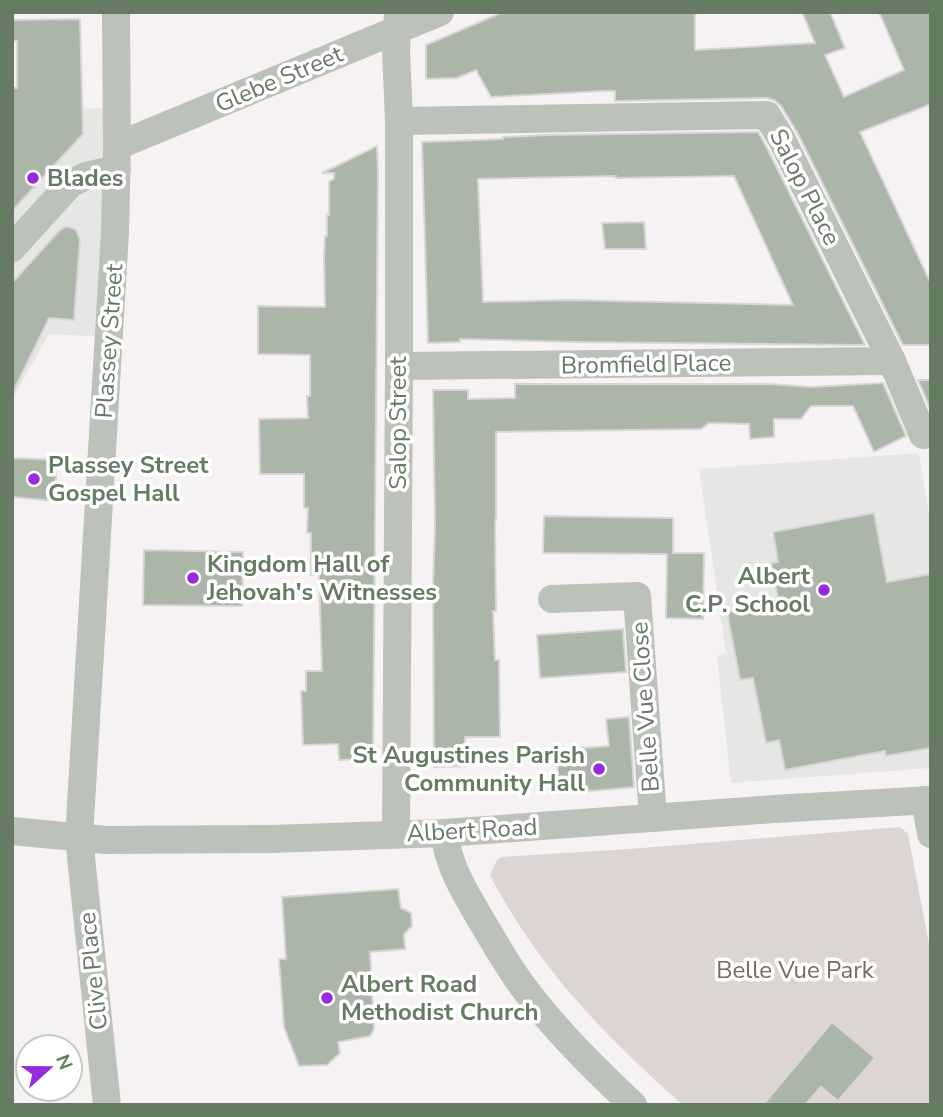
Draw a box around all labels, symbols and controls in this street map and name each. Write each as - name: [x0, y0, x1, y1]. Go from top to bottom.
- street label: Glebe Street: [210, 38, 348, 120]
- street label: Salop Place: [762, 123, 848, 251]
- place label: Blades: [47, 162, 123, 194]
- marker: Blades: [25, 170, 41, 186]
- street label: Plassey Street: [88, 262, 130, 419]
- street label: Bromfield Place: [560, 347, 732, 381]
- street label: Salop Street: [382, 356, 414, 490]
- place label: Plassey Street Gospel Hall: [48, 449, 209, 509]
- marker: Plassey Street Gospel Hall: [26, 471, 42, 487]
- place label: Kingdom Hall of Jehovah's Witnesses: [206, 548, 437, 608]
- place label: Albert C.P. School: [685, 560, 811, 620]
- marker: Kingdom Hall of Jehovah's Witnesses: [185, 570, 201, 586]
- marker: Albert C.P. School: [816, 582, 832, 598]
- street label: Belle Vue Close: [623, 621, 667, 793]
- place label: St Augustines Parish Community Hall: [352, 739, 585, 799]
- marker: St Augustines Parish Community Hall: [591, 761, 607, 777]
- street label: Albert Road: [406, 811, 538, 849]
- street label: Clive Place: [71, 910, 115, 1032]
- park label: Belle Vue Park: [716, 954, 875, 986]
- place label: Albert Road Methodist Church: [341, 968, 539, 1028]
- marker: Albert Road Methodist Church: [319, 990, 335, 1006]
- north arrow: [14, 1033, 84, 1103]
- text: N: [49, 1051, 79, 1074]

